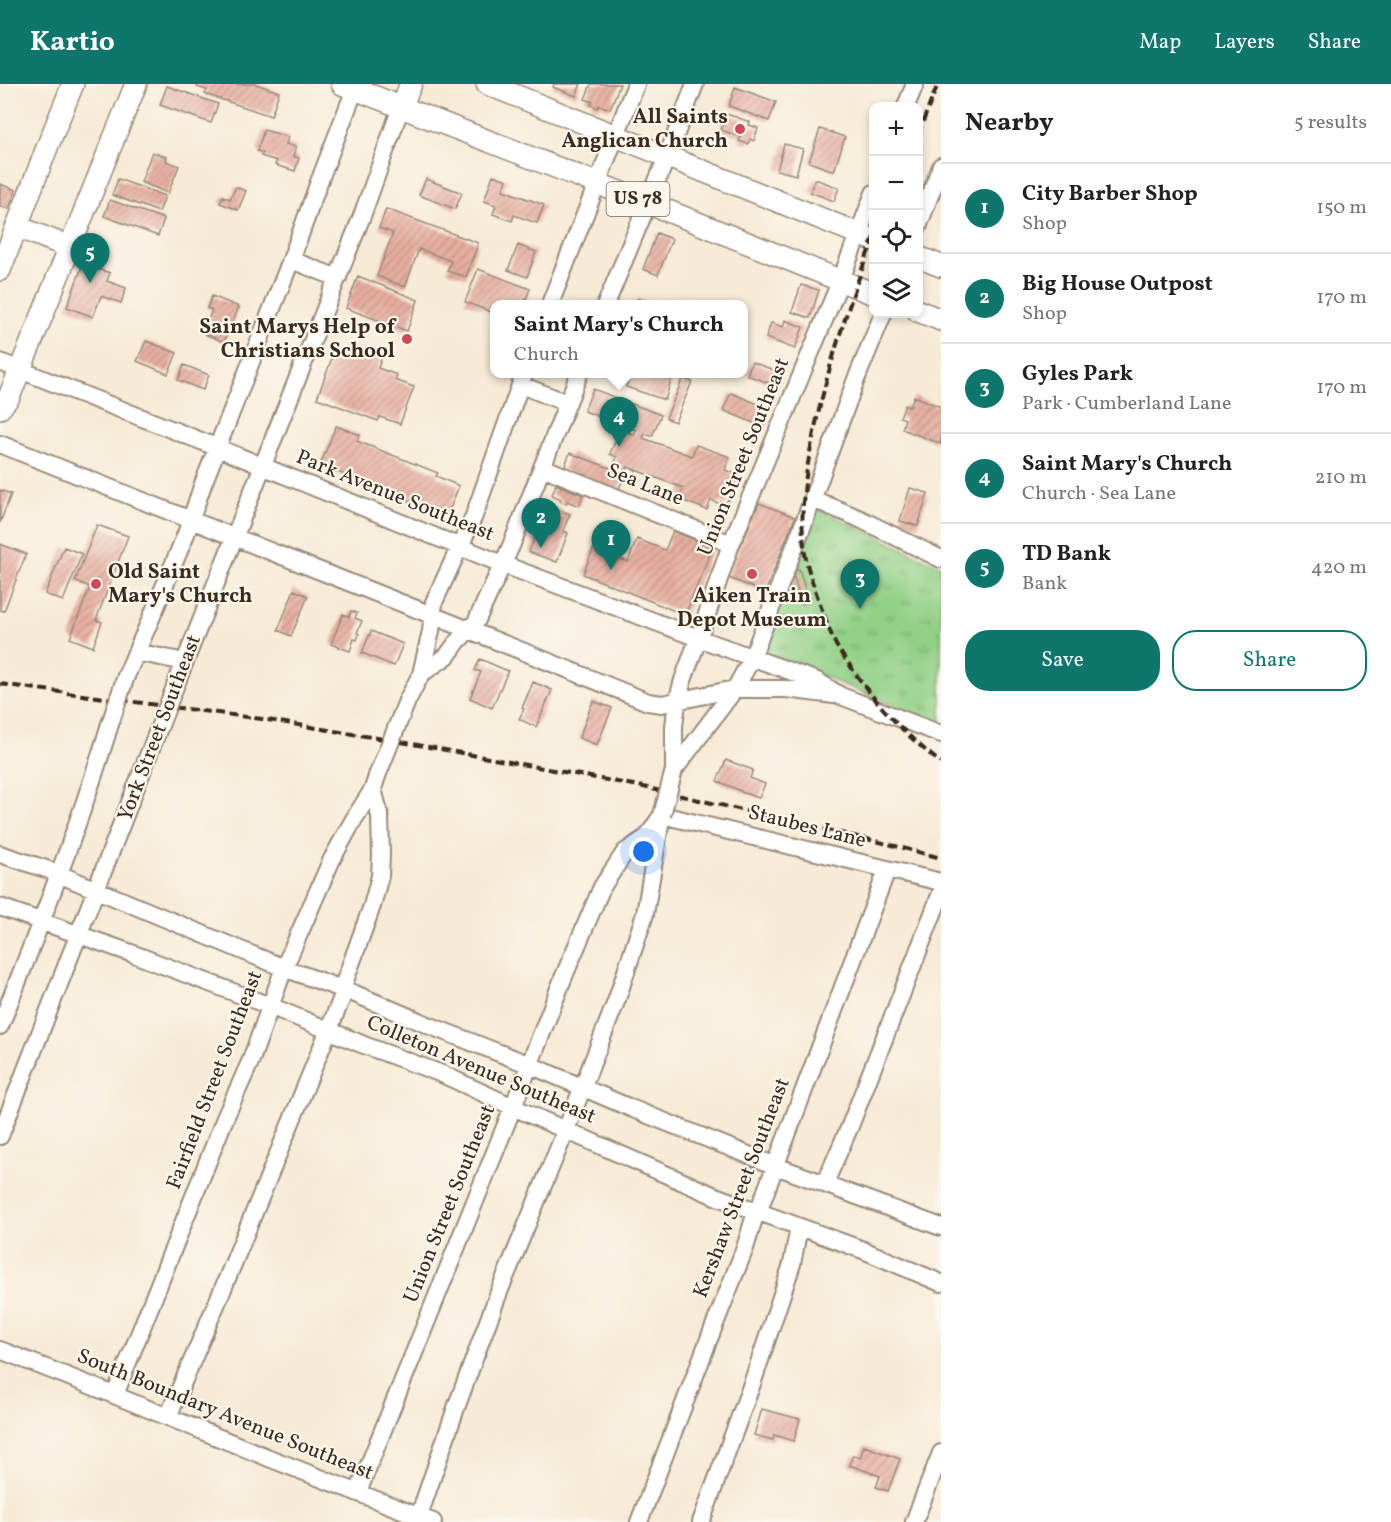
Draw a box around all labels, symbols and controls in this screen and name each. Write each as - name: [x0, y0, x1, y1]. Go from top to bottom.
- text: Kartio: [30, 23, 115, 62]
- text: Map: [1139, 28, 1181, 57]
- text: Layers: [1214, 28, 1275, 57]
- text: Share: [1308, 28, 1361, 57]
- map controls: [869, 102, 923, 318]
- button: +: [869, 102, 923, 156]
- place label: All Saints Anglican Church: [561, 103, 728, 156]
- text: Nearby: [965, 105, 1054, 141]
- text: 5 results: [1294, 109, 1367, 137]
- marker: All Saints Anglican Church: [733, 122, 747, 136]
- button: −: [869, 156, 923, 210]
- text: City Barber Shop: [1022, 179, 1198, 210]
- road number: US 78: [606, 182, 670, 216]
- text: 1: [980, 194, 989, 222]
- text: 150 m: [1316, 194, 1367, 222]
- button: locate: [869, 210, 923, 264]
- text: Shop: [1022, 210, 1067, 238]
- pin: 5: [70, 234, 110, 283]
- button: layers: [869, 264, 923, 318]
- text: Big House Outpost: [1022, 269, 1213, 300]
- text: 2: [979, 284, 990, 312]
- text: 170 m: [1317, 284, 1367, 312]
- popup: [490, 300, 748, 378]
- text: Shop: [1022, 300, 1067, 328]
- text: Saint Mary's Church: [514, 310, 724, 341]
- place label: Saint Marys Help of Christians School: [199, 313, 397, 366]
- marker: Saint Marys Help of Christians School: [400, 332, 414, 346]
- text: Church: [514, 341, 579, 369]
- street label: Union Street Southeast: [691, 354, 797, 560]
- text: Gyles Park: [1022, 359, 1133, 390]
- text: 3: [979, 374, 990, 402]
- text: 170 m: [1317, 374, 1367, 402]
- text: Park · Cumberland Lane: [1022, 390, 1231, 418]
- pin: 4: [600, 398, 638, 447]
- street label: Park Avenue Southeast: [292, 443, 498, 549]
- text: Saint Mary's Church: [1022, 449, 1232, 480]
- street label: Sea Lane: [602, 456, 688, 514]
- text: 4: [978, 464, 991, 492]
- text: 210 m: [1315, 464, 1367, 492]
- text: Church · Sea Lane: [1022, 480, 1176, 508]
- pin: 2: [522, 498, 560, 548]
- pin: 1: [592, 520, 630, 570]
- text: TD Bank: [1022, 539, 1111, 570]
- text: 5: [980, 554, 989, 582]
- text: 420 m: [1311, 554, 1367, 582]
- place label: Old Saint Mary's Church: [108, 558, 253, 611]
- pin: 3: [840, 560, 880, 609]
- marker: Aiken Train Depot Museum: [745, 567, 759, 581]
- text: Bank: [1022, 570, 1067, 598]
- marker: Old Saint Mary's Church: [89, 577, 103, 591]
- place label: Aiken Train Depot Museum: [677, 582, 827, 635]
- button: Save: [965, 630, 1160, 691]
- button: Share: [1172, 630, 1367, 691]
- street label: York Street Southeast: [111, 631, 209, 825]
- street label: Staubes Lane: [745, 798, 869, 856]
- your location: [629, 837, 658, 866]
- street label: Fairfield Street Southeast: [160, 966, 270, 1194]
- street label: Colleton Avenue Southeast: [362, 1009, 600, 1131]
- street label: Kershaw Street Southeast: [687, 1074, 797, 1302]
- street label: Union Street Southeast: [397, 1101, 503, 1307]
- street label: South Boundary Avenue Southeast: [72, 1342, 378, 1488]

